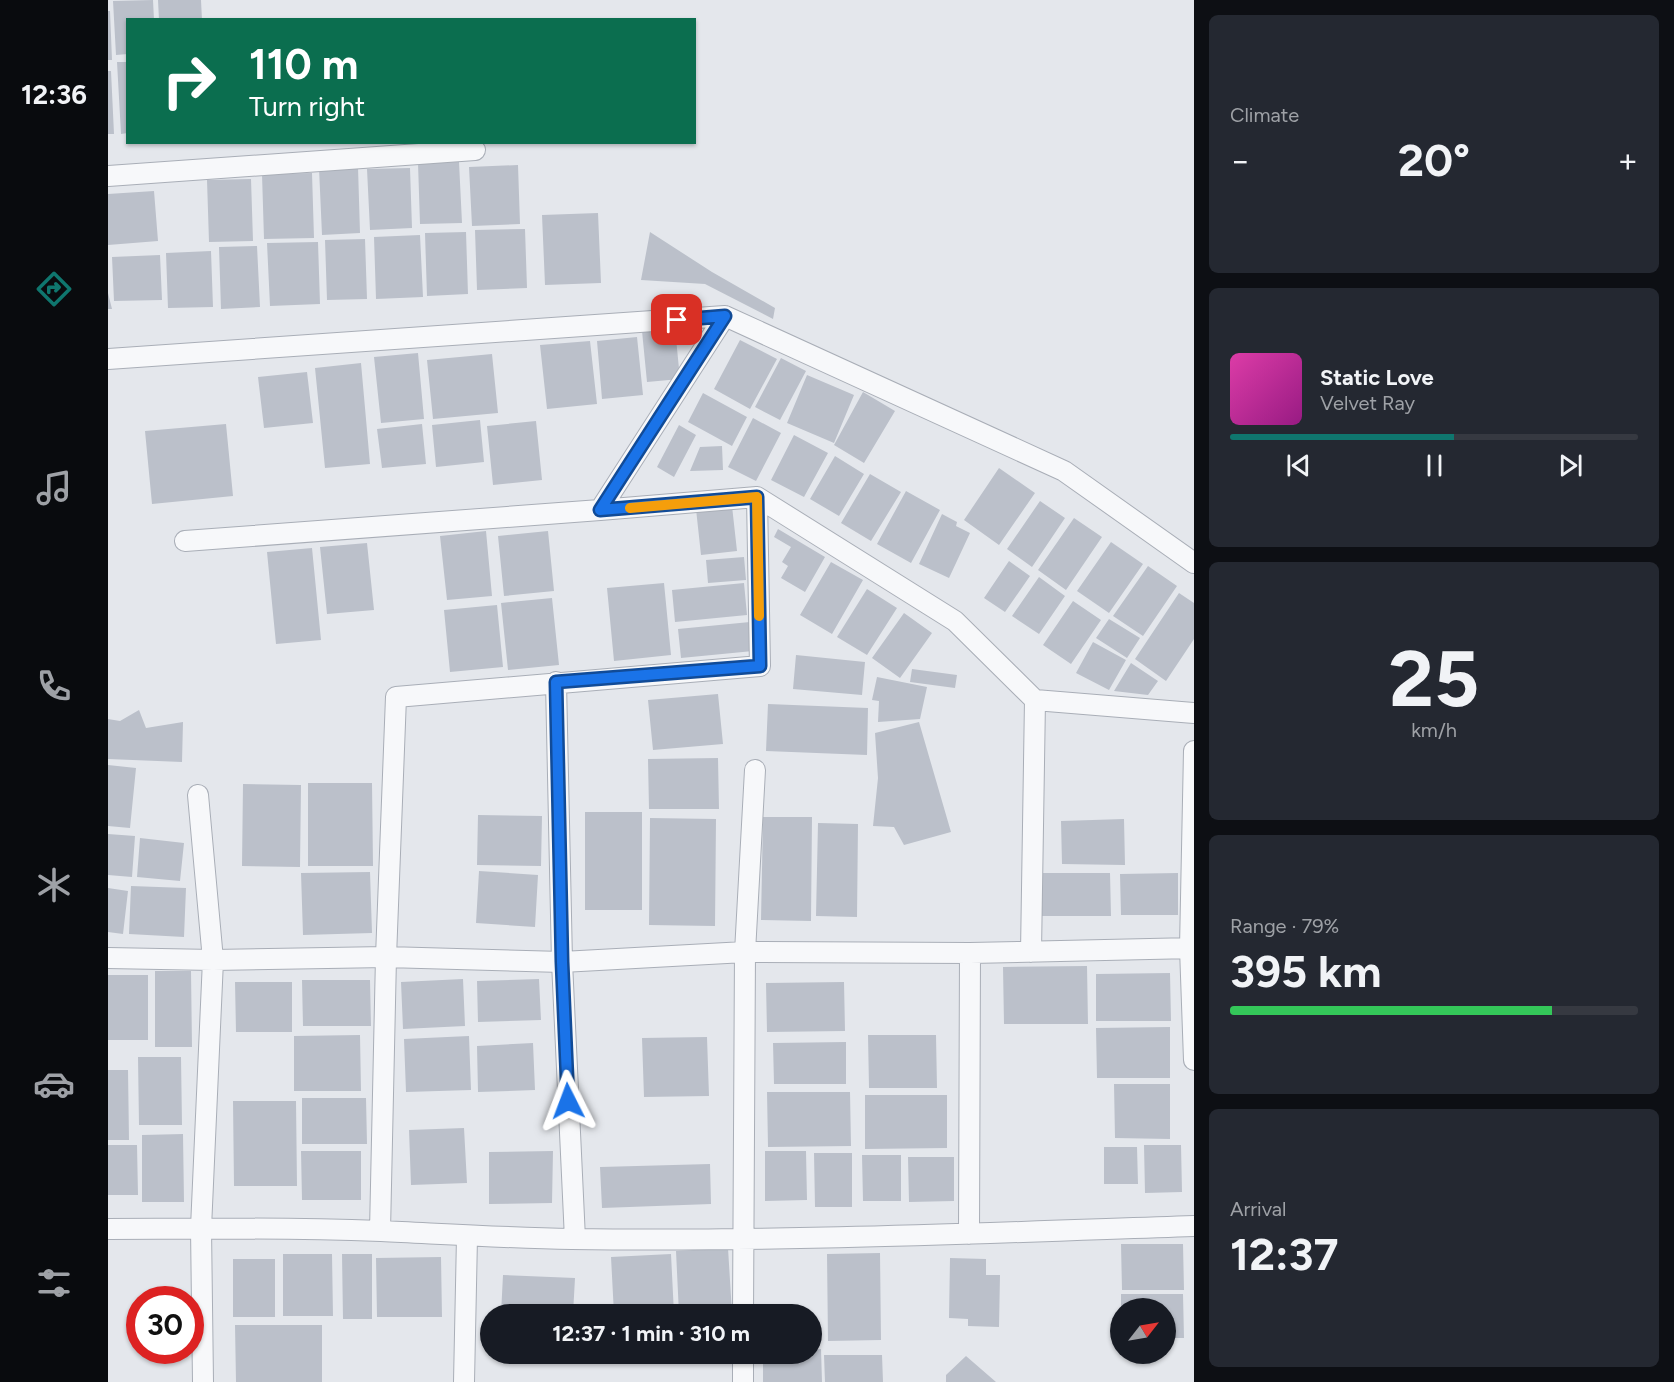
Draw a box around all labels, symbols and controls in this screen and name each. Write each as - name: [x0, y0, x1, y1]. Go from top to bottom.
- text: 110 m: [249, 39, 358, 90]
- icon: right: [150, 42, 228, 120]
- text: 12:36: [21, 78, 87, 111]
- text: Turn right: [249, 90, 365, 123]
- text: Climate: [1230, 103, 1299, 127]
- text: 20°: [1398, 133, 1470, 187]
- text: −: [1230, 141, 1251, 180]
- text: +: [1617, 141, 1638, 180]
- icon: directions: [33, 268, 75, 310]
- pin: [651, 294, 702, 345]
- icon: arrive: [660, 303, 693, 336]
- text: Static Love: [1320, 364, 1434, 391]
- text: Velvet Ray: [1320, 391, 1415, 415]
- icon: previous: [1282, 449, 1315, 482]
- icon: pause: [1418, 449, 1451, 482]
- icon: next: [1554, 449, 1587, 482]
- icon: music: [33, 467, 75, 509]
- text: 25: [1389, 632, 1479, 726]
- icon: phone: [33, 665, 75, 707]
- text: km/h: [1411, 718, 1457, 742]
- icon: climate: [33, 864, 75, 906]
- text: Range · 79%: [1230, 914, 1339, 938]
- text: 395 km: [1230, 944, 1381, 998]
- icon: car: [33, 1063, 75, 1105]
- position arrow: [536, 1069, 600, 1133]
- text: Arrival: [1230, 1197, 1286, 1221]
- text: 12:37: [1230, 1227, 1339, 1281]
- icon: filters: [33, 1262, 75, 1304]
- speed limit sign: 30: [126, 1286, 204, 1364]
- north arrow: [1110, 1298, 1176, 1364]
- map controls: [1110, 1298, 1176, 1364]
- text: 12:37 · 1 min · 310 m: [552, 1320, 750, 1347]

